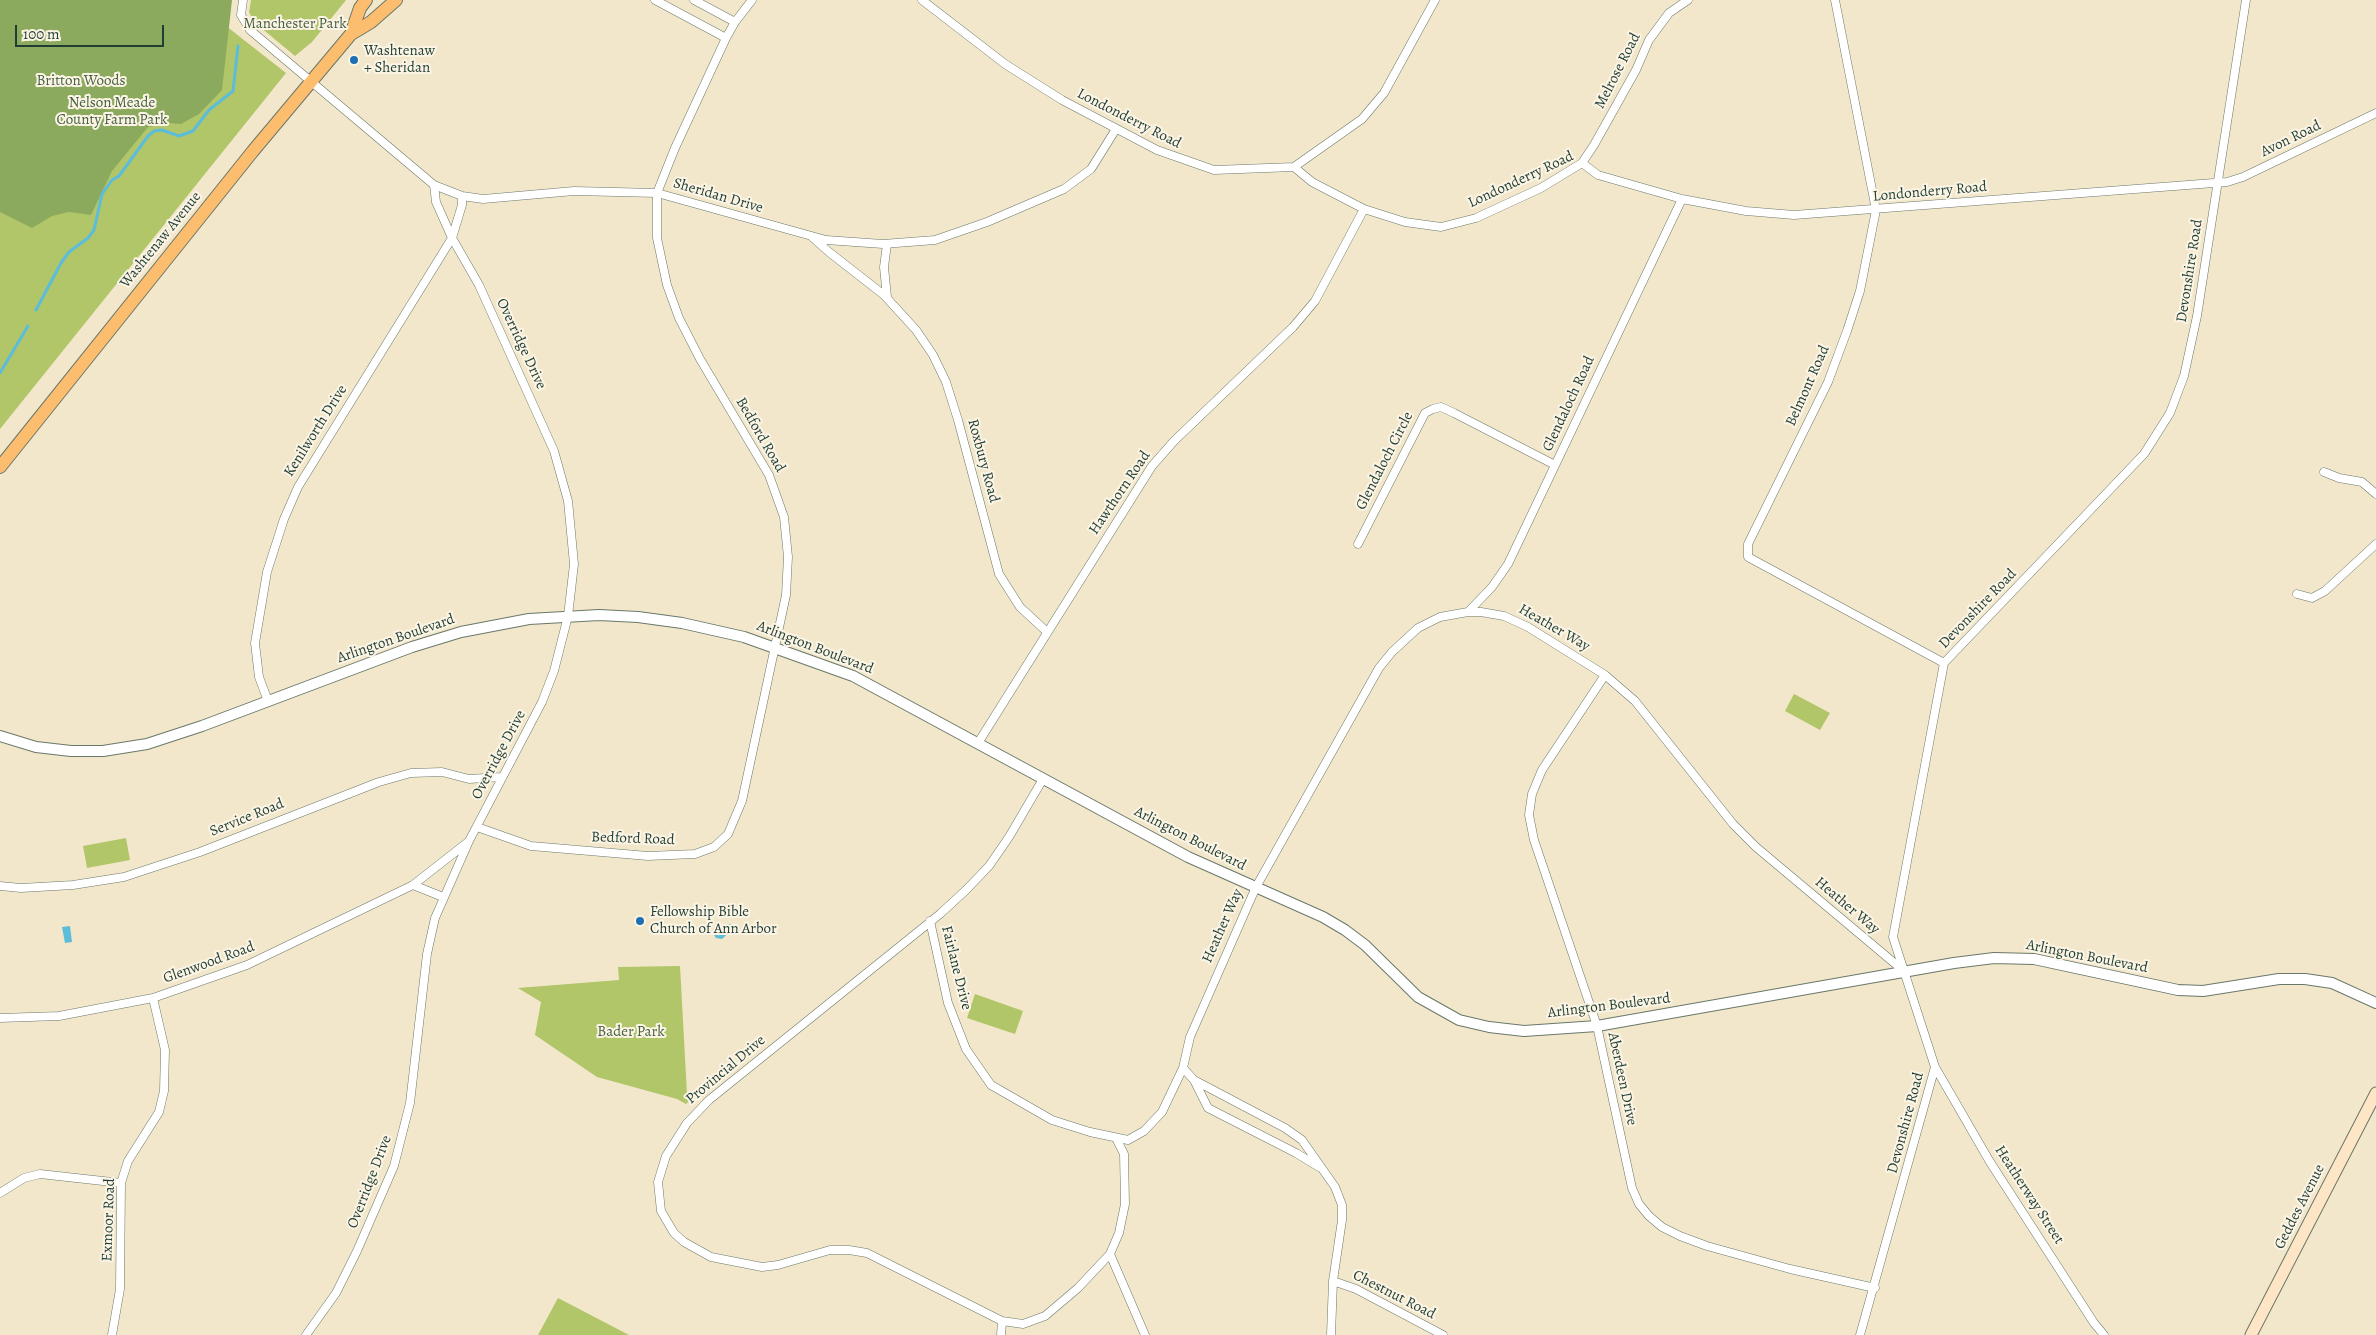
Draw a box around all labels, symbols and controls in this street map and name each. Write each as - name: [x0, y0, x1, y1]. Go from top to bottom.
- scale bar: [18, 15, 166, 47]
- park label: Manchester Park: [243, 15, 347, 33]
- text: 100 m: [23, 24, 60, 44]
- street label: Melrose Road: [1591, 30, 1645, 112]
- place label: Washtenaw + Sheridan: [364, 42, 435, 77]
- marker: Washtenaw + Sheridan: [348, 54, 360, 66]
- park label: Britton Woods: [36, 72, 126, 90]
- street label: Londonderry Road: [1074, 85, 1184, 153]
- park label: Nelson Meade County Farm Park: [57, 94, 167, 129]
- street label: Avon Road: [2258, 117, 2324, 161]
- street label: Londonderry Road: [1465, 148, 1577, 212]
- street label: Sheridan Drive: [671, 175, 765, 217]
- street label: Londonderry Road: [1872, 178, 1988, 206]
- street label: Washtenaw Avenue: [117, 188, 205, 292]
- street label: Devonshire Road: [2173, 218, 2207, 324]
- street label: Overridge Drive: [492, 296, 550, 392]
- street label: Belmont Road: [1782, 343, 1834, 429]
- street label: Glendaloch Road: [1539, 353, 1599, 455]
- street label: Kenilworth Drive: [281, 382, 351, 480]
- street label: Bedford Road: [731, 394, 789, 476]
- street label: Glendaloch Circle: [1353, 409, 1417, 513]
- street label: Roxbury Road: [963, 417, 1003, 505]
- street label: Hawthorn Road: [1085, 448, 1155, 538]
- street label: Devonshire Road: [1935, 565, 2021, 653]
- street label: Heather Way: [1515, 600, 1593, 656]
- street label: Arlington Boulevard: [335, 610, 457, 668]
- street label: Arlington Boulevard: [754, 618, 876, 678]
- street label: Overridge Drive: [468, 707, 530, 803]
- street label: Service Road: [207, 795, 287, 841]
- street label: Arlington Boulevard: [1131, 803, 1249, 875]
- street label: Bedford Road: [591, 829, 675, 849]
- street label: Heather Way: [1811, 874, 1883, 938]
- street label: Heather Way: [1199, 886, 1247, 966]
- place label: Fellowship Bible Church of Ann Arbor: [650, 903, 777, 938]
- marker: Fellowship Bible Church of Ann Arbor: [634, 915, 646, 927]
- street label: Fairlane Drive: [937, 924, 975, 1012]
- street label: Arlington Boulevard: [2025, 936, 2149, 978]
- street label: Glenwood Road: [161, 938, 257, 988]
- street label: Arlington Boulevard: [1547, 990, 1671, 1022]
- park label: Bader Park: [597, 1023, 665, 1041]
- street label: Aberdeen Drive: [1603, 1031, 1641, 1127]
- street label: Provincial Drive: [683, 1032, 769, 1108]
- street label: Devonshire Road: [1884, 1070, 1928, 1176]
- street label: Overridge Drive: [344, 1133, 396, 1231]
- street label: Heatherway Street: [1990, 1142, 2068, 1248]
- street label: Geddes Avenue: [2271, 1162, 2329, 1252]
- street label: Exmoor Road: [99, 1178, 119, 1262]
- street label: Chestnut Road: [1350, 1266, 1438, 1324]

